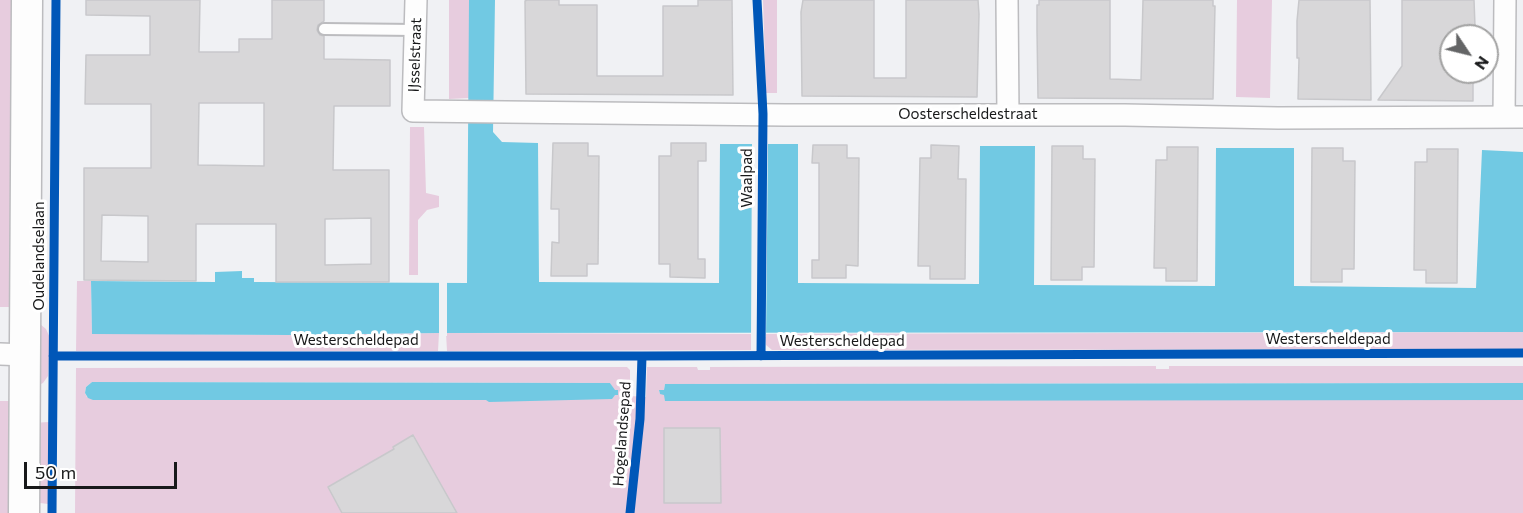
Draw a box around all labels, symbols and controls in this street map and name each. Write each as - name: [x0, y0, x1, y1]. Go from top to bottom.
- street label: IJsselstraat: [405, 17, 425, 93]
- north arrow: [1439, 24, 1499, 84]
- text: N: [1471, 53, 1494, 74]
- street label: Oosterscheldestraat: [898, 105, 1038, 123]
- street label: Waalpad: [738, 148, 756, 208]
- street label: Oudelandselaan: [30, 202, 48, 310]
- street label: Westerscheldepad: [1265, 330, 1391, 348]
- street label: Westerscheldepad: [293, 331, 419, 349]
- street label: Westerscheldepad: [779, 332, 905, 350]
- street label: Hogelandsepad: [609, 381, 635, 487]
- scale bar: [27, 450, 180, 488]
- text: 50 m: [35, 461, 76, 483]

